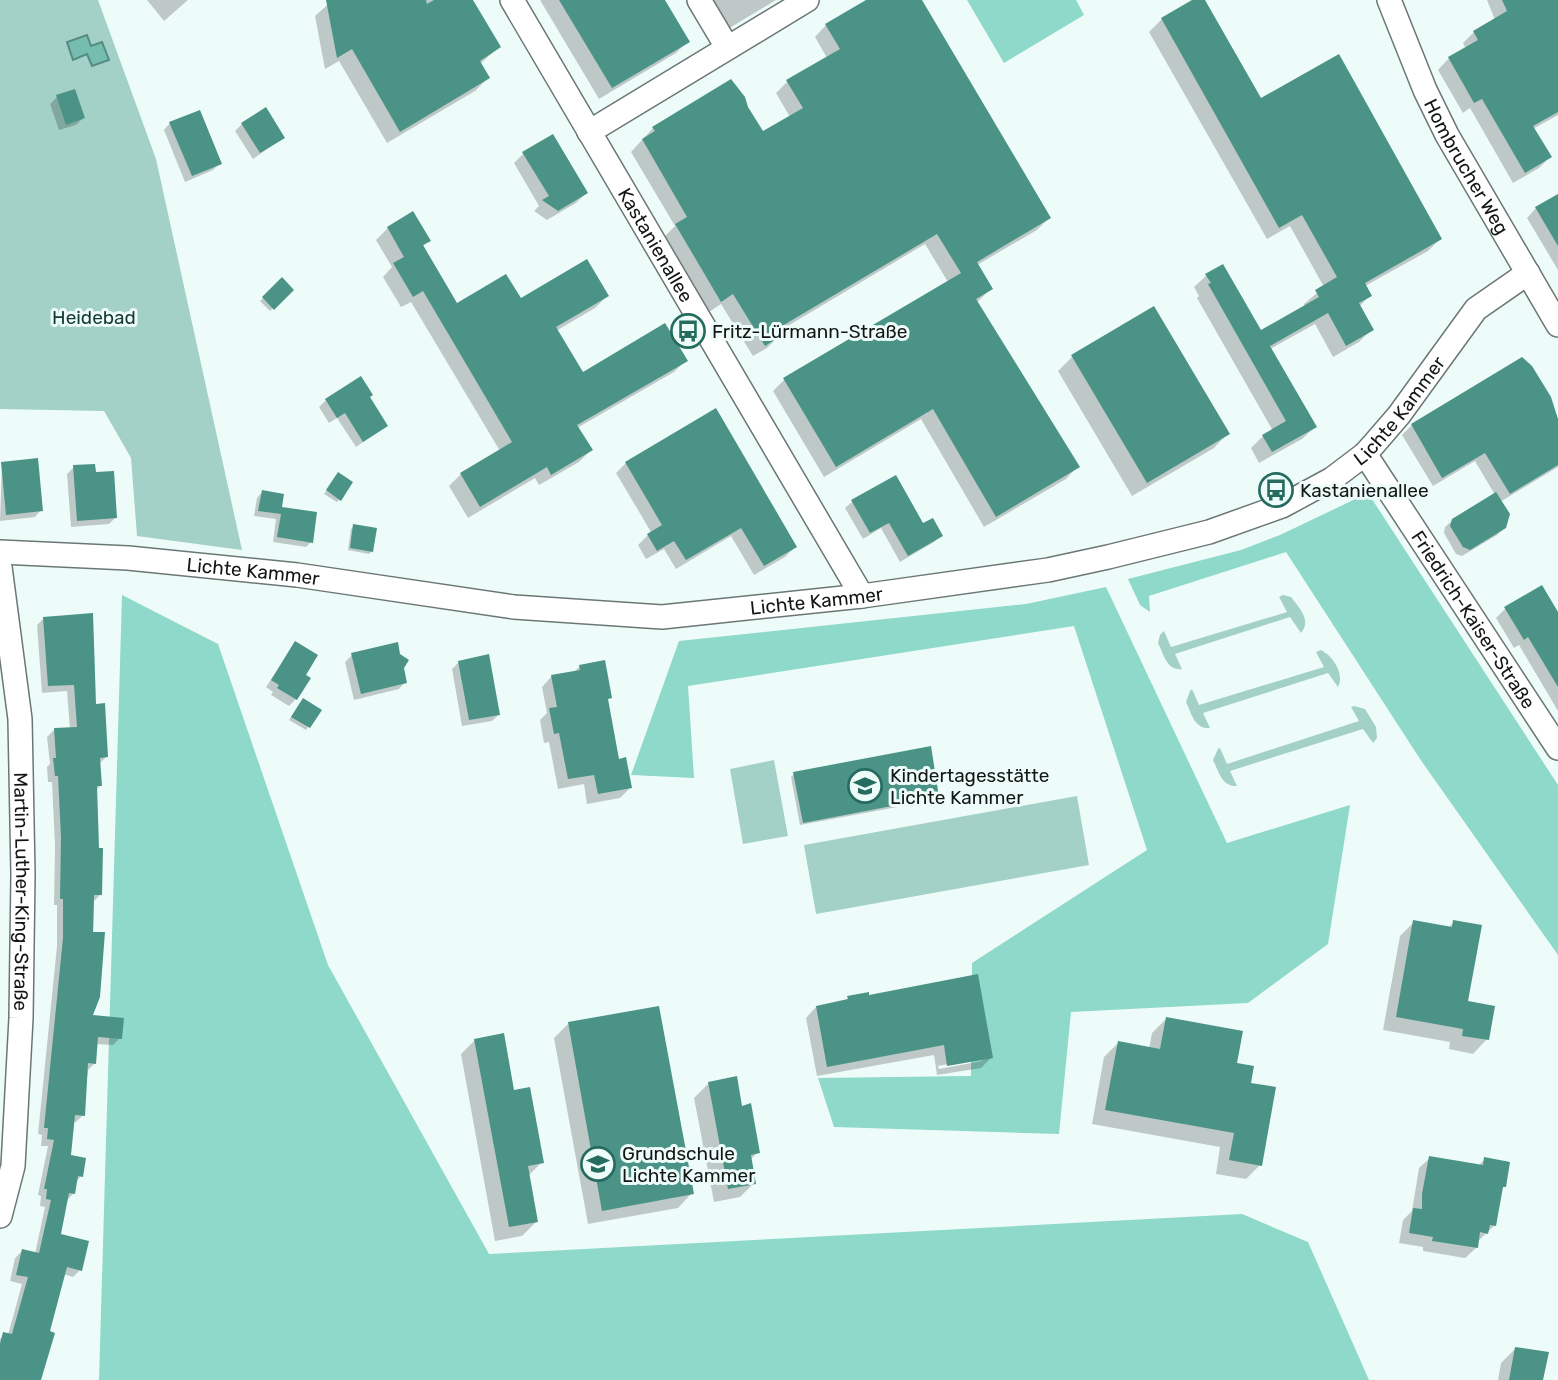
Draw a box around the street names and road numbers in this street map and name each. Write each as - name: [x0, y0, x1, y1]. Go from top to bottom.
- street label: Hombrucher Weg: [1419, 95, 1514, 239]
- street label: Kastanienallee: [613, 184, 698, 306]
- street label: Lichte Kammer: [1349, 351, 1450, 470]
- street label: Friedrich-Kaiser-Straße: [1406, 526, 1540, 713]
- street label: Lichte Kammer: [186, 553, 322, 590]
- street label: Lichte Kammer: [749, 582, 885, 620]
- street label: Martin-Luther-King-Straße: [9, 772, 34, 1011]

